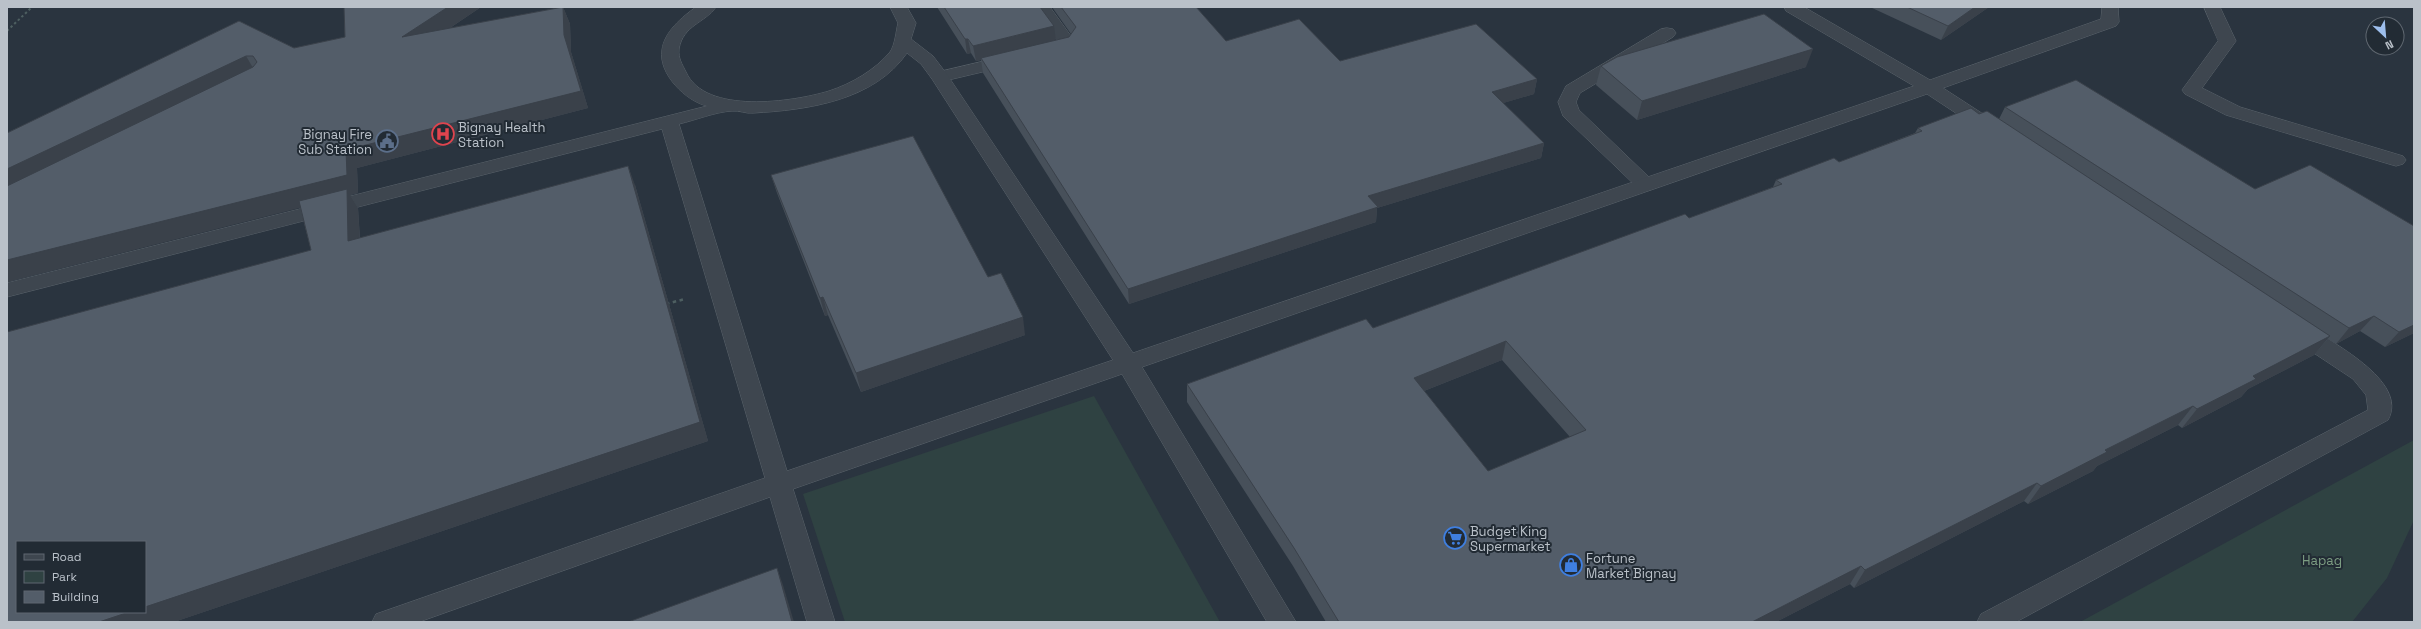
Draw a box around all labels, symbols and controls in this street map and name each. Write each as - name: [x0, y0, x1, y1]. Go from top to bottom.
- north arrow: [2365, 16, 2405, 56]
- text: N: [2383, 37, 2396, 53]
- place label: Bignay Health Station: [458, 119, 546, 151]
- hospital icon: Bignay Health Station: [430, 121, 456, 147]
- place label: Bignay Fire Sub Station: [298, 126, 372, 158]
- public building icon: Bignay Fire Sub Station: [374, 128, 400, 154]
- place label: Budget King Supermarket: [1470, 523, 1551, 555]
- supermarket icon: Budget King Supermarket: [1442, 525, 1468, 551]
- legend: [16, 541, 146, 613]
- text: Road: [52, 549, 81, 565]
- place label: Fortune Market Bignay: [1586, 550, 1676, 582]
- shop icon: Fortune Market Bignay: [1558, 552, 1584, 578]
- park label: Hapag: [2302, 552, 2342, 569]
- text: Park: [52, 569, 77, 585]
- text: Building: [52, 589, 99, 605]

